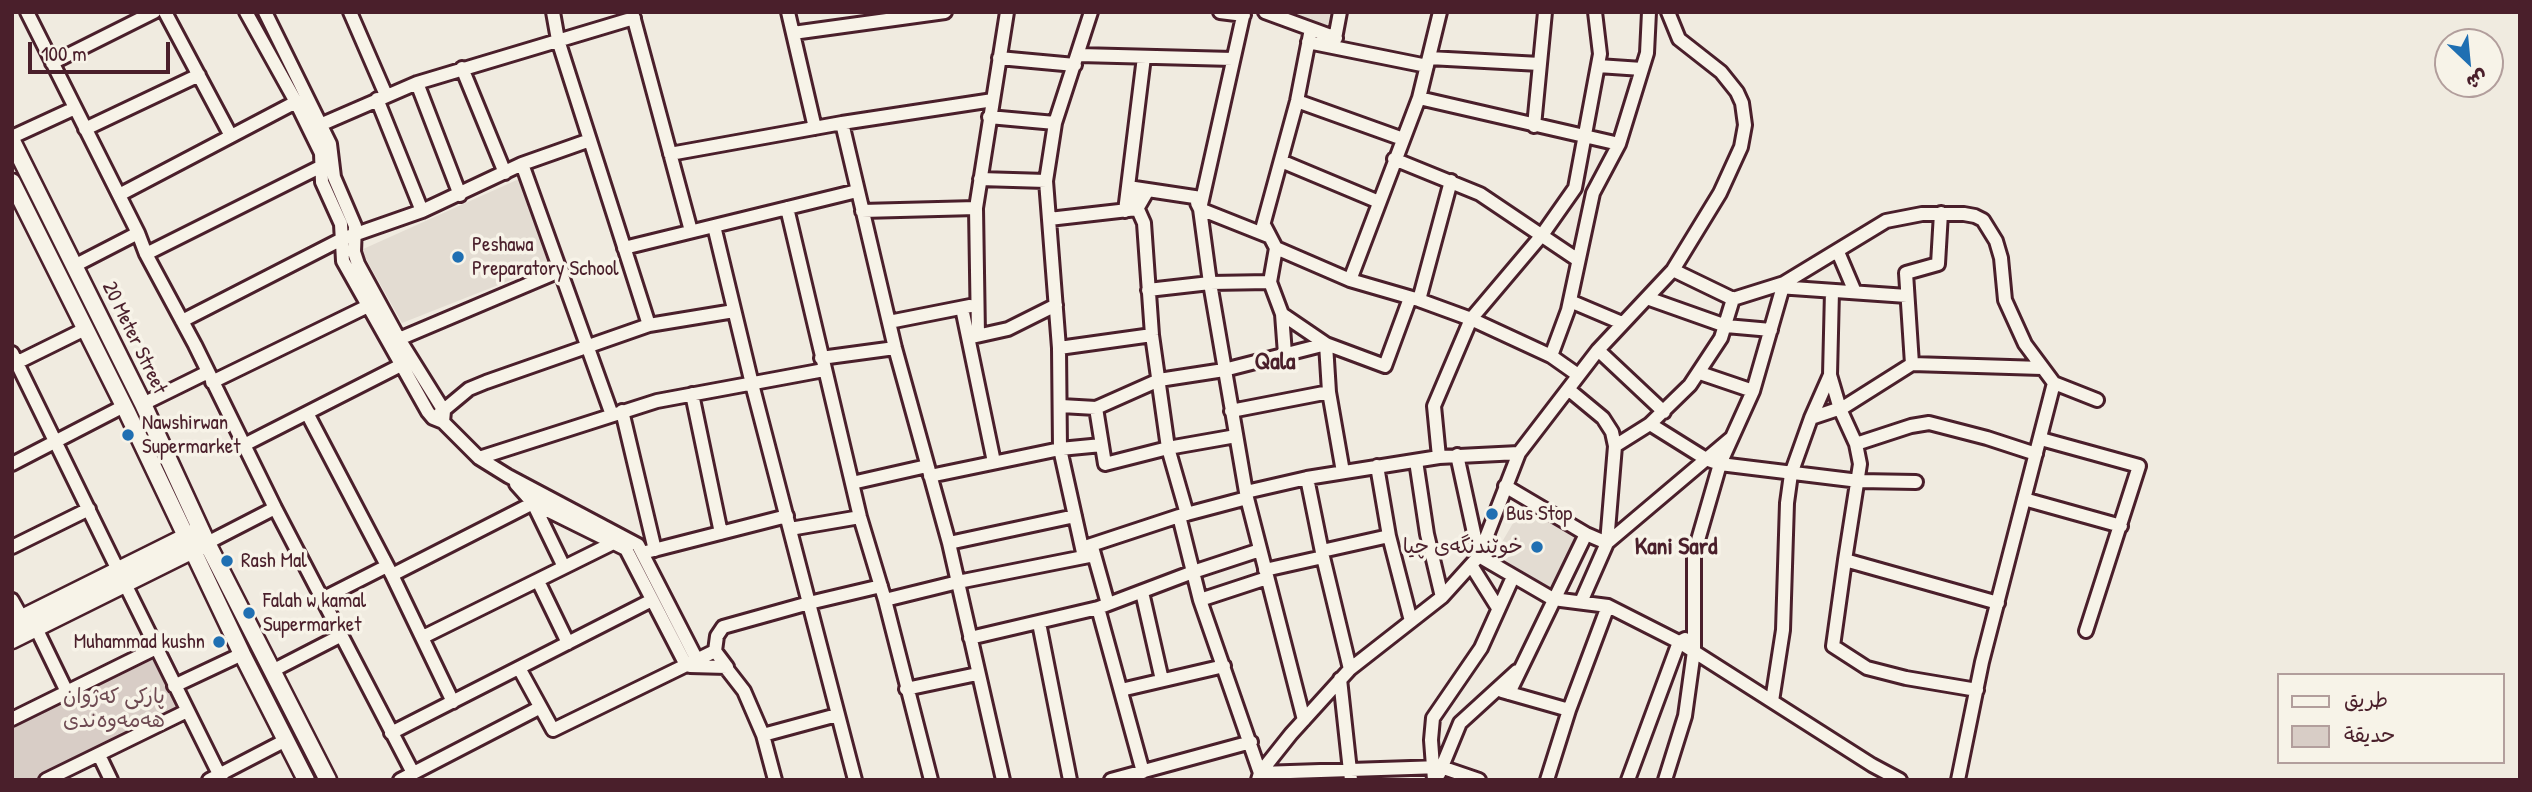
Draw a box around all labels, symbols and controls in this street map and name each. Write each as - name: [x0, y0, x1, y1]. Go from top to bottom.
- scale bar: [32, 28, 173, 72]
- north arrow: [2434, 28, 2504, 98]
- text: 100 m: [41, 39, 87, 68]
- text: ش: [2462, 64, 2492, 96]
- place label: Peshawa Preparatory School: [472, 232, 619, 282]
- marker: Peshawa Preparatory School: [450, 249, 466, 265]
- street label: 20 Meter Street: [96, 278, 172, 398]
- district label: Qala: [1255, 349, 1295, 377]
- place label: Nawshirwan Supermarket: [142, 410, 240, 460]
- marker: Nawshirwan Supermarket: [120, 427, 136, 443]
- place label: Bus Stop: [1506, 501, 1572, 527]
- marker: Bus Stop: [1484, 506, 1500, 522]
- place label: خوێندنگەی چیا: [1403, 534, 1523, 560]
- district label: Kani Sard: [1635, 534, 1717, 562]
- marker: خوێندنگەی چیا: [1529, 539, 1545, 555]
- place label: Rash Mal: [241, 548, 307, 574]
- marker: Rash Mal: [219, 553, 235, 569]
- place label: Falah w kamal Supermarket: [263, 588, 366, 638]
- marker: Falah w kamal Supermarket: [241, 605, 257, 621]
- place label: Muhammad kushn: [74, 629, 205, 655]
- marker: Muhammad kushn: [211, 634, 227, 650]
- legend: [2276, 673, 2504, 764]
- park label: پارکی کەژوان هەمەوەندی: [63, 684, 165, 734]
- text: طريق: [2344, 685, 2388, 714]
- text: حديقة: [2344, 720, 2395, 749]

